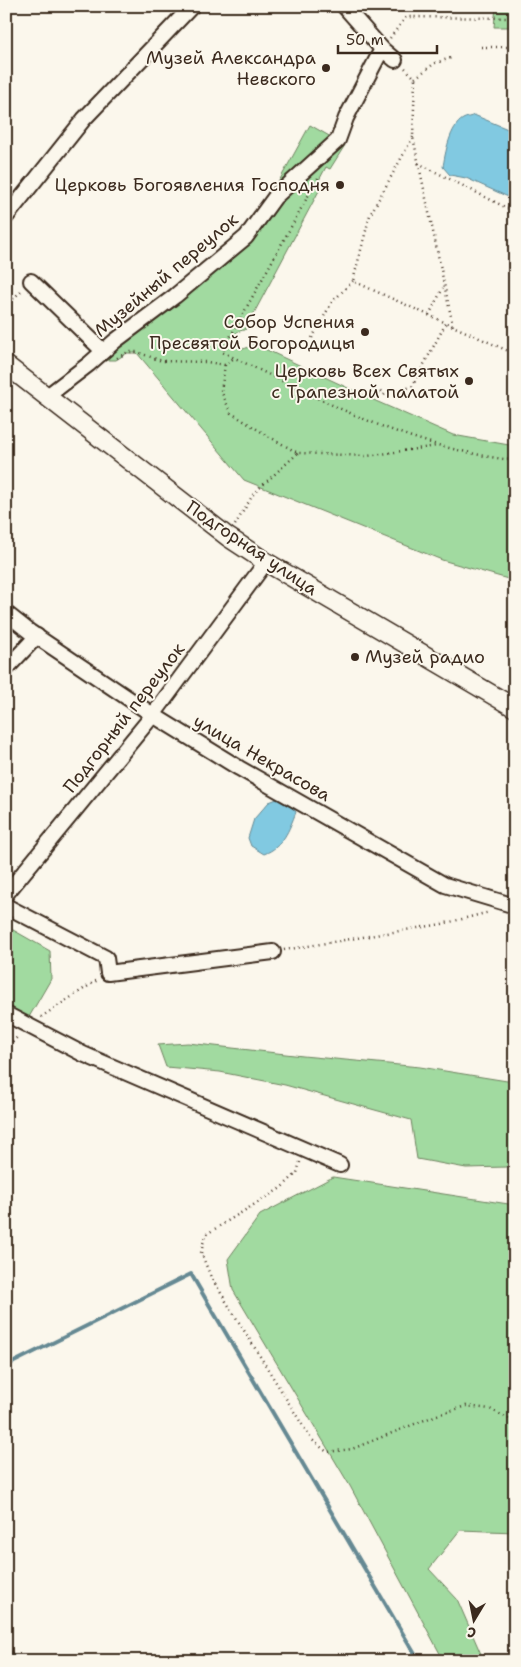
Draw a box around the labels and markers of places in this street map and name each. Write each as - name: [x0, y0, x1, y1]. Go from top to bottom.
- place label: Музей Александра Невского: [146, 46, 316, 91]
- marker: Музей Александра Невского: [320, 62, 332, 74]
- place label: Церковь Богоявления Господня: [55, 173, 330, 197]
- marker: Церковь Богоявления Господня: [334, 179, 346, 191]
- place label: Собор Успения Пресвятой Богородицы: [150, 310, 355, 355]
- marker: Собор Успения Пресвятой Богородицы: [359, 326, 371, 338]
- place label: Церковь Всех Святых с Трапезной палатой: [271, 359, 459, 404]
- marker: Церковь Всех Святых с Трапезной палатой: [463, 375, 475, 387]
- place label: Музей радио: [365, 645, 485, 669]
- marker: Музей радио: [349, 651, 361, 663]

